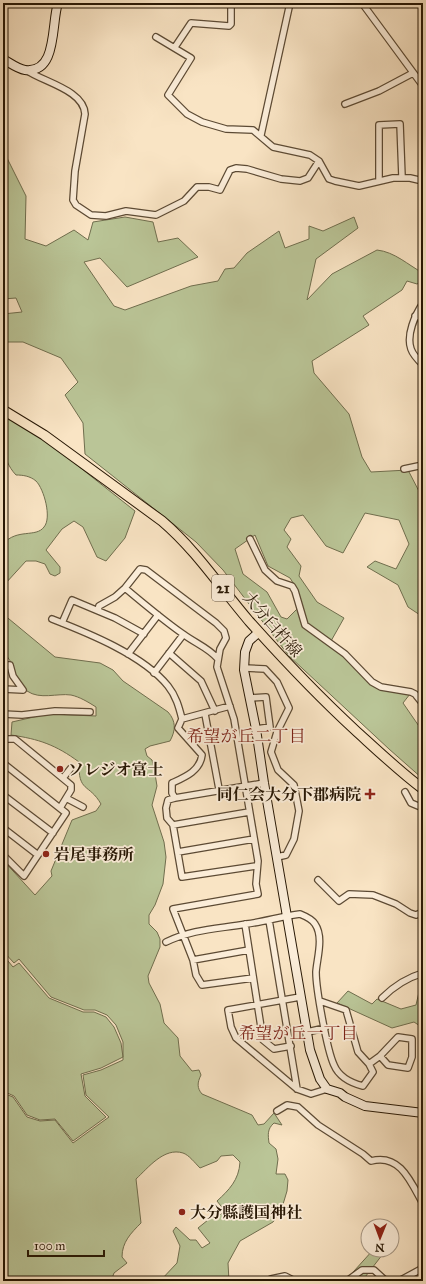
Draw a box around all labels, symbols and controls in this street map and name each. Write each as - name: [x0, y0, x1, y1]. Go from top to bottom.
- road number: 21: [212, 575, 234, 601]
- street label: 大分臼杵線: [239, 588, 306, 661]
- district label: 希望が丘二丁目: [187, 726, 306, 747]
- place label: ソレジオ富士: [68, 760, 164, 779]
- marker: ソレジオ富士: [55, 764, 65, 774]
- place label: 同仁会大分下郡病院: [217, 785, 361, 804]
- marker: 同仁会大分下郡病院: [364, 788, 376, 800]
- place label: 岩尾事務所: [54, 845, 134, 864]
- marker: 岩尾事務所: [41, 849, 51, 859]
- district label: 希望が丘一丁目: [239, 1023, 358, 1044]
- place label: 大分縣護国神社: [190, 1203, 302, 1222]
- marker: 大分縣護国神社: [177, 1207, 187, 1217]
- north arrow: [360, 1218, 400, 1258]
- scale bar: [28, 1232, 104, 1258]
- text: 100 m: [34, 1239, 65, 1253]
- text: N: [374, 1241, 385, 1254]

